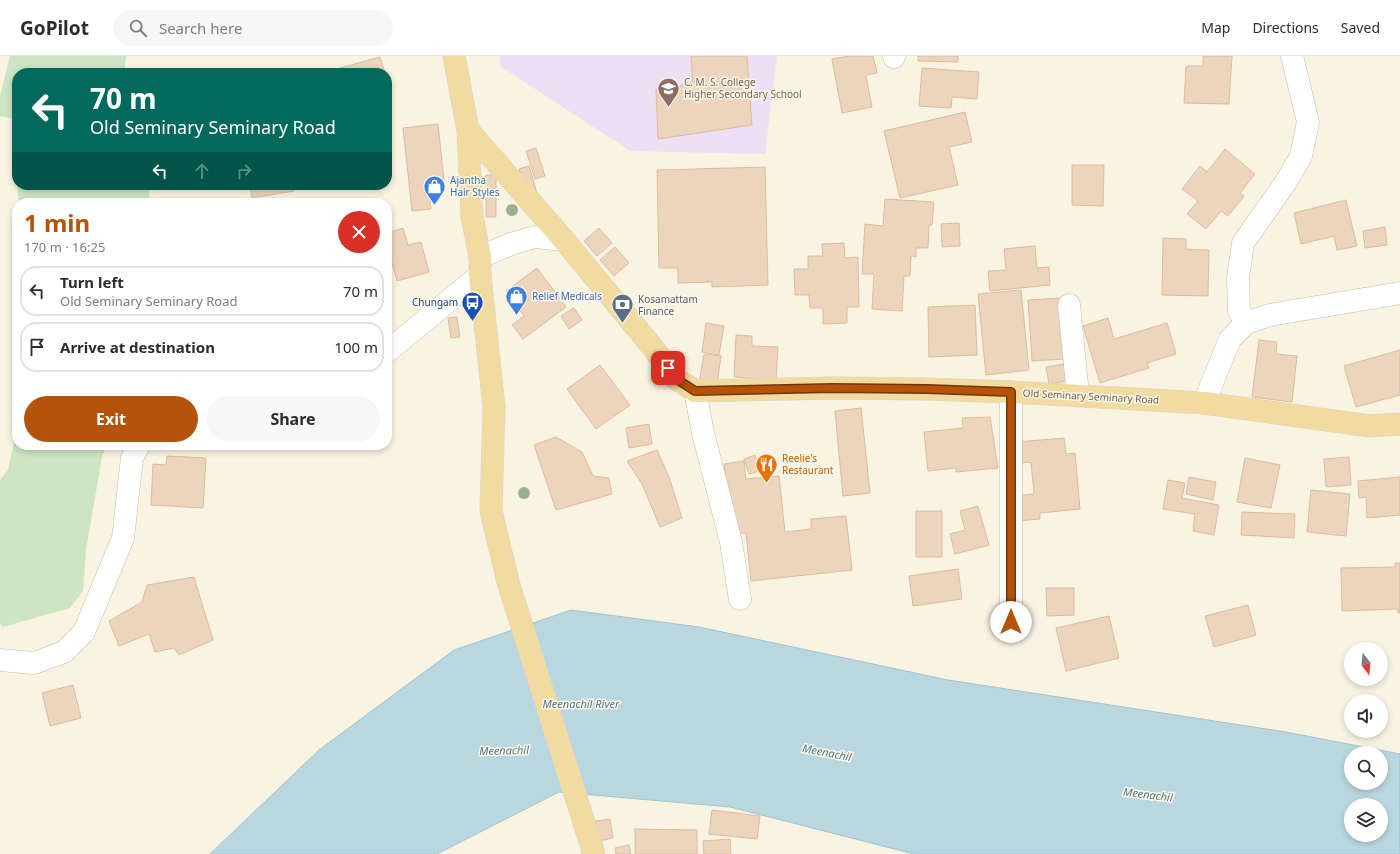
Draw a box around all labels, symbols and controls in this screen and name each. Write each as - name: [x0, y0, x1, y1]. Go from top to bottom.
- search box: [113, 10, 393, 46]
- text: GoPilot: [20, 15, 89, 41]
- icon: search: [127, 17, 149, 39]
- text: Search here: [159, 18, 242, 38]
- text: Map: [1201, 18, 1230, 37]
- text: Directions: [1252, 18, 1319, 37]
- text: Saved: [1341, 18, 1380, 37]
- school or university icon: C. M. S. College Higher Secondary School: [655, 75, 681, 108]
- place label: C. M. S. College Higher Secondary School: [684, 75, 802, 101]
- text: 70 m: [90, 79, 157, 117]
- icon: left: [24, 84, 76, 136]
- text: Old Seminary Seminary Road: [90, 115, 336, 139]
- icon: left: [149, 160, 171, 182]
- icon: ahead: [191, 160, 213, 182]
- icon: right: [233, 160, 255, 182]
- shop icon: Ajantha Hair Styles: [422, 173, 448, 206]
- place label: Ajantha Hair Styles: [450, 173, 500, 199]
- text: 1 min: [24, 206, 90, 239]
- button: close: [338, 211, 380, 253]
- text: 170 m · 16:25: [24, 238, 105, 256]
- text: Turn left: [60, 272, 124, 292]
- icon: left: [26, 280, 48, 302]
- text: 70 m: [343, 281, 378, 301]
- shop icon: Relief Medicals: [504, 283, 530, 316]
- bus stop icon: Chungam: [460, 289, 486, 322]
- place label: Relief Medicals: [532, 289, 602, 303]
- text: Old Seminary Seminary Road: [60, 292, 238, 310]
- bank icon: Kosamattam Finance: [610, 292, 636, 325]
- place label: Kosamattam Finance: [638, 292, 698, 318]
- place label: Chungam: [412, 295, 458, 309]
- icon: arrive: [26, 336, 48, 358]
- text: Arrive at destination: [60, 337, 215, 357]
- text: 100 m: [334, 337, 378, 357]
- pin: [651, 351, 685, 385]
- icon: arrive: [657, 357, 679, 379]
- street label: Old Seminary Seminary Road: [1022, 385, 1160, 407]
- button: Exit: [24, 396, 198, 442]
- button: Share: [206, 396, 380, 442]
- restaurant icon: Reelie's Restaurant: [753, 451, 779, 484]
- place label: Reelie's Restaurant: [782, 451, 834, 477]
- position arrow: [990, 601, 1032, 643]
- north arrow: [1344, 642, 1388, 686]
- map controls: [1344, 642, 1388, 842]
- button: sound: [1344, 694, 1388, 738]
- water label: Meenachil River: [543, 696, 620, 711]
- water label: Meenachil: [801, 740, 854, 764]
- water label: Meenachil: [479, 742, 530, 758]
- button: search: [1344, 746, 1388, 790]
- water label: Meenachil: [1122, 784, 1175, 805]
- button: layers: [1344, 798, 1388, 842]

